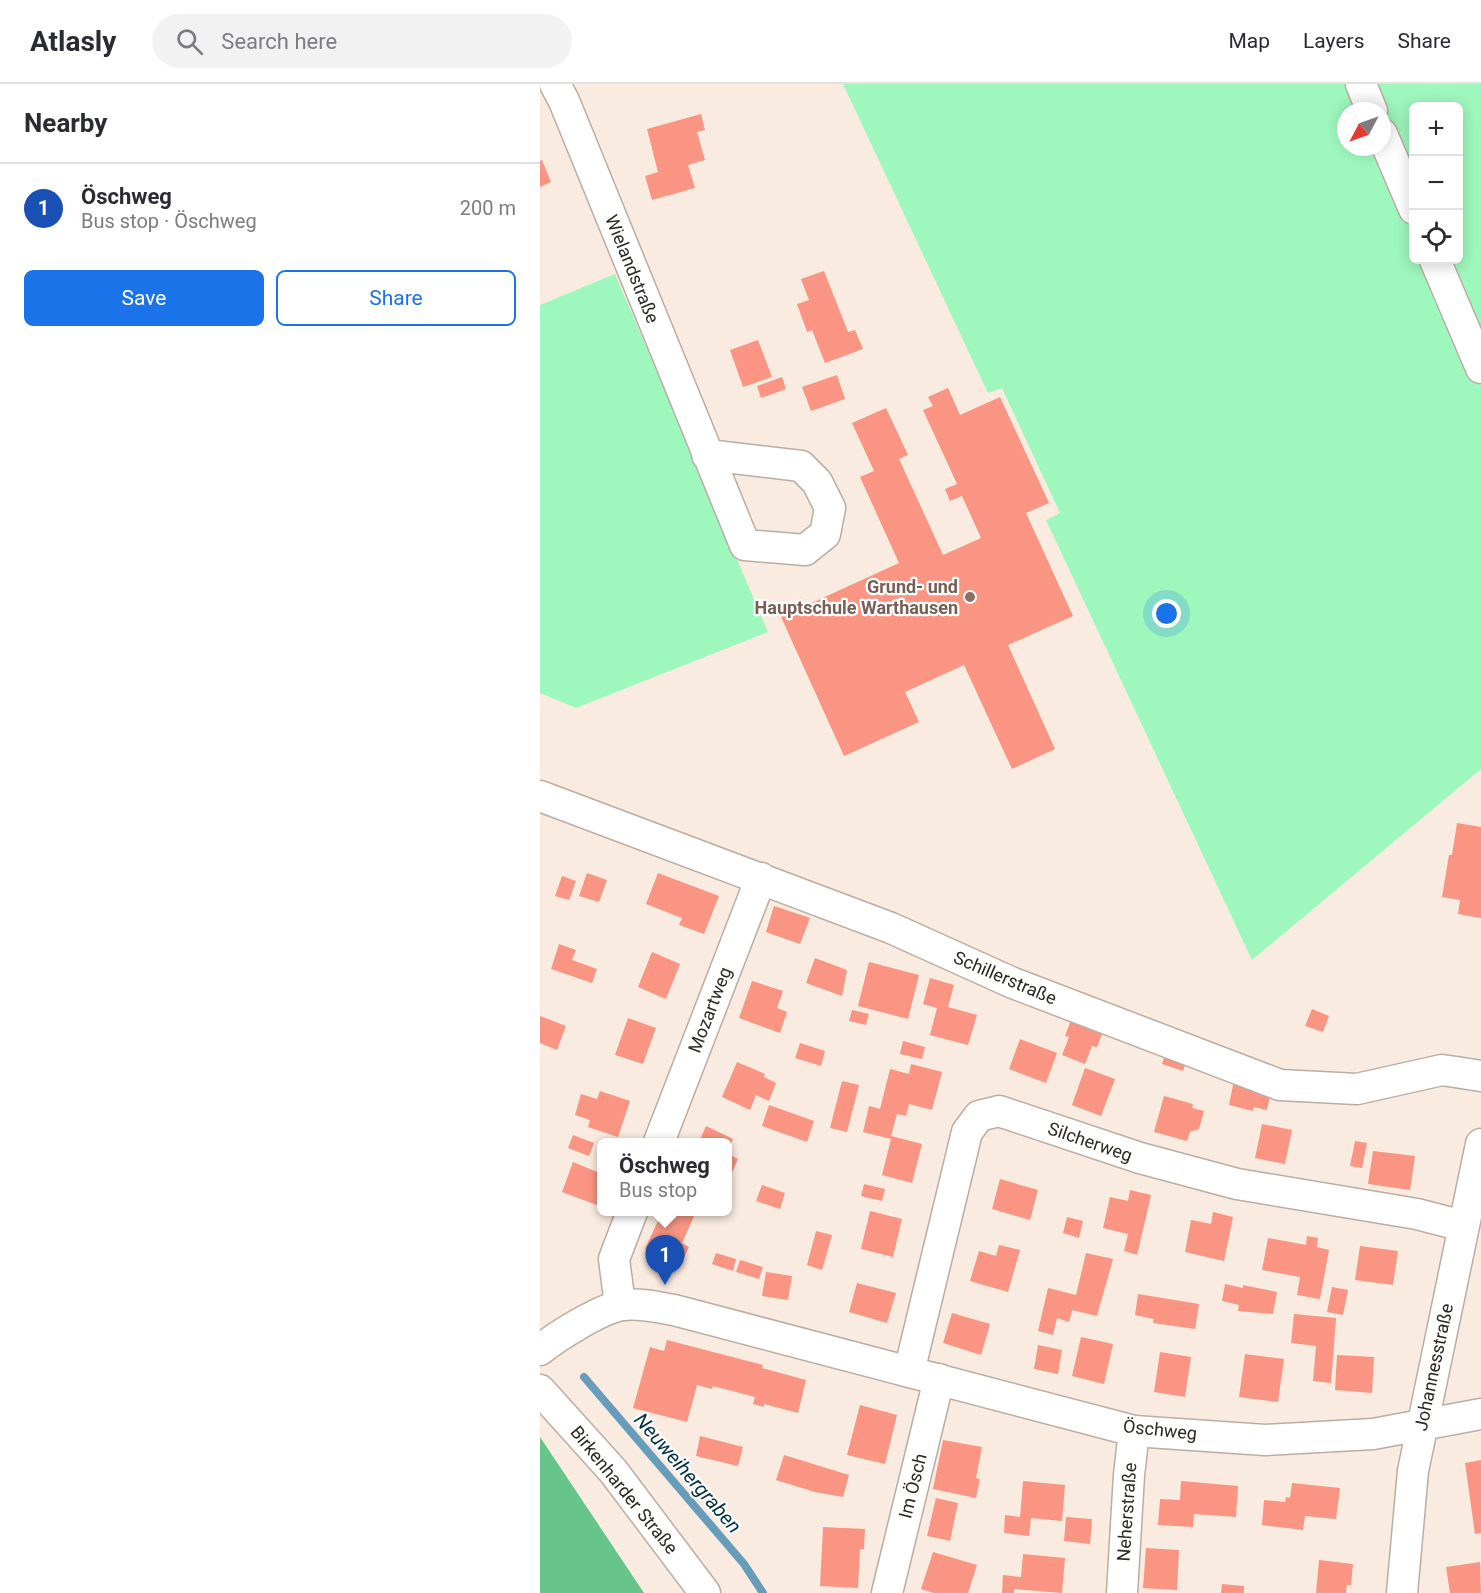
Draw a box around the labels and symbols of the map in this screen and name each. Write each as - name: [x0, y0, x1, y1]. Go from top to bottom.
- north arrow: [1337, 102, 1391, 156]
- street label: Wielandstraße: [601, 212, 664, 326]
- place label: Grund- und Hauptschule Warthausen: [755, 576, 958, 618]
- marker: Grund- und Hauptschule Warthausen: [963, 590, 977, 604]
- your location: [1152, 599, 1181, 628]
- street label: Schillerstraße: [951, 946, 1060, 1009]
- street label: Mozartweg: [684, 964, 735, 1056]
- street label: Silcherweg: [1045, 1117, 1135, 1166]
- pin: 1: [646, 1236, 684, 1285]
- street label: Johannesstraße: [1410, 1301, 1457, 1432]
- water label: Neuweihergraben: [629, 1408, 747, 1538]
- street label: Öschweg: [1122, 1415, 1198, 1444]
- street label: Birkenharder Straße: [566, 1422, 682, 1558]
- street label: Im Ösch: [894, 1451, 931, 1521]
- street label: Neherstraße: [1113, 1462, 1140, 1562]

